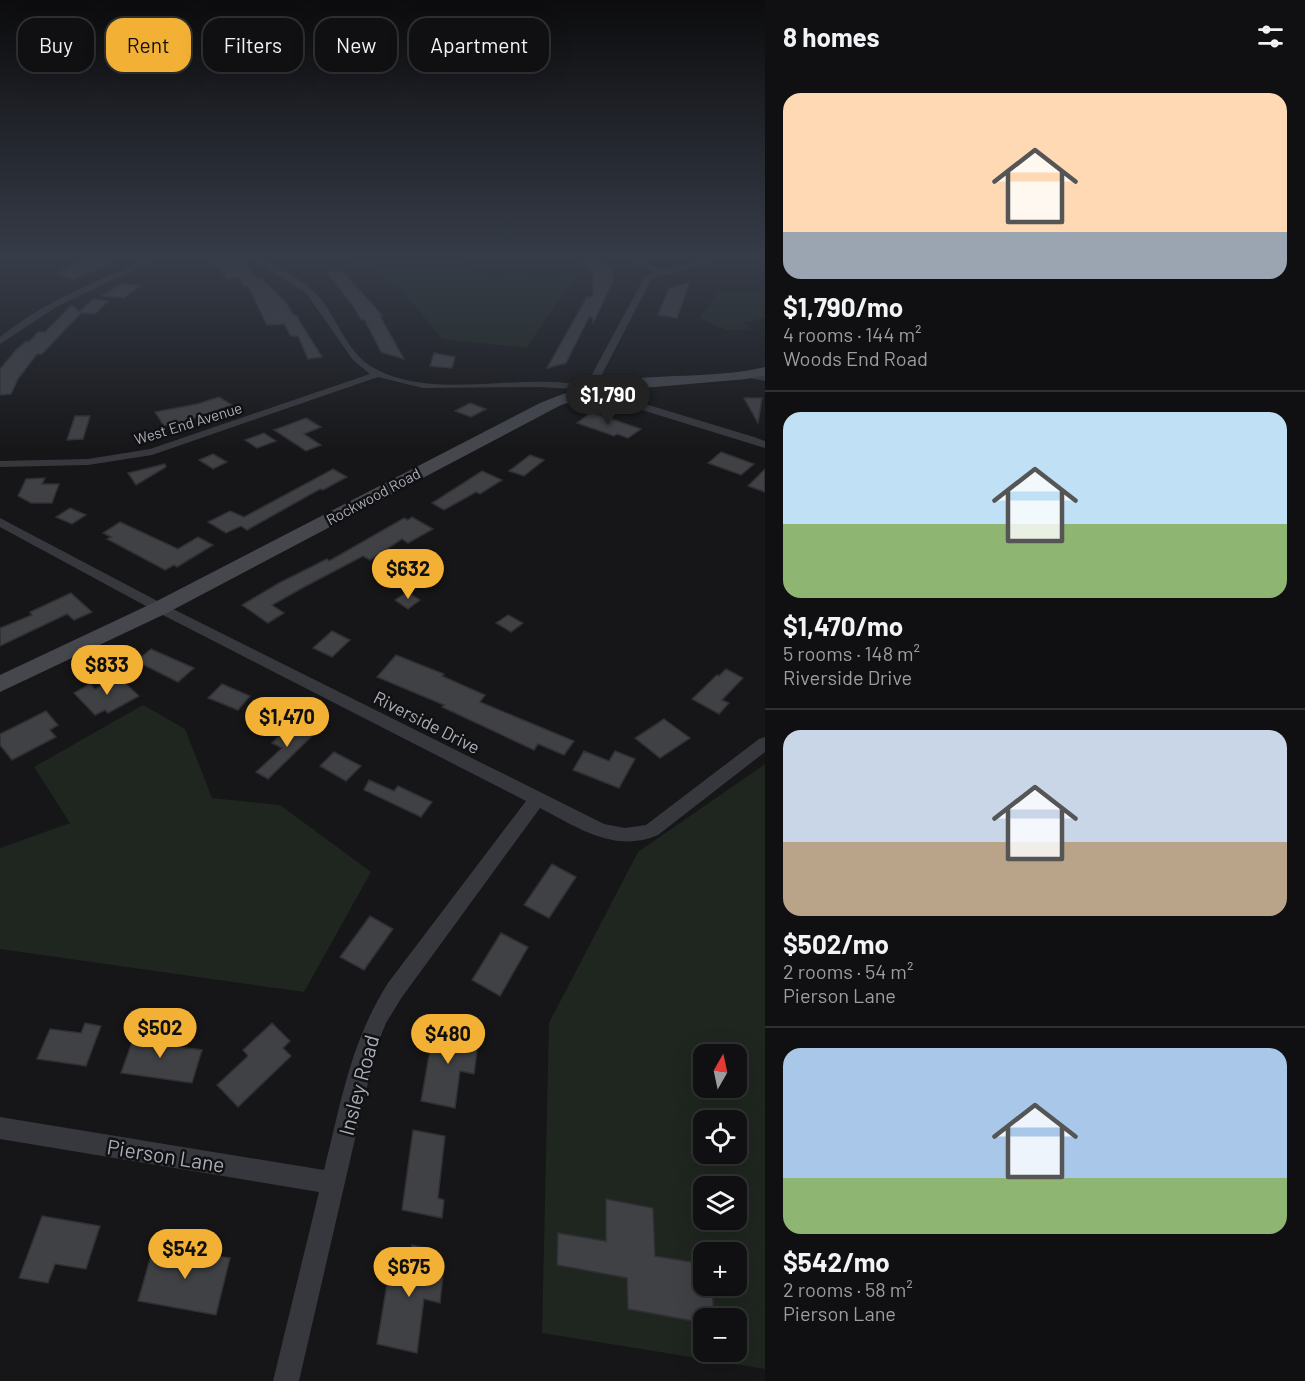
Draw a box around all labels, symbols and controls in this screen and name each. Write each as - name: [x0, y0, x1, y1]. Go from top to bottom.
- chip: Buy: [18, 18, 94, 72]
- chip: Rent: [106, 18, 191, 72]
- chip: Filters: [203, 18, 303, 72]
- chip: New: [315, 18, 397, 72]
- chip: Apartment: [409, 18, 549, 72]
- icon: filters: [1254, 20, 1287, 53]
- text: 8 homes: [783, 21, 880, 52]
- icon: home: [981, 132, 1089, 240]
- text: $1,790/mo: [783, 291, 903, 322]
- text: 4 rooms · 144 m²: [783, 322, 921, 346]
- text: Woods End Road: [783, 346, 928, 370]
- pin: $1,790: [559, 375, 657, 426]
- text: $1,790: [580, 382, 636, 406]
- street label: West End Avenue: [132, 398, 244, 448]
- icon: home: [981, 451, 1089, 559]
- street label: Rockwood Road: [323, 464, 423, 528]
- pin: $632: [372, 549, 444, 600]
- text: $632: [386, 556, 430, 580]
- text: $1,470/mo: [783, 610, 903, 641]
- text: 5 rooms · 148 m²: [783, 641, 920, 665]
- pin: $833: [71, 645, 143, 696]
- text: $833: [85, 652, 129, 676]
- text: Riverside Drive: [783, 665, 912, 689]
- street label: Riverside Drive: [370, 686, 484, 758]
- pin: $1,470: [238, 697, 336, 748]
- text: $1,470: [259, 704, 315, 728]
- icon: home: [981, 769, 1089, 877]
- text: $502/mo: [783, 928, 889, 959]
- text: 2 rooms · 54 m²: [783, 959, 913, 983]
- text: Pierson Lane: [783, 983, 896, 1007]
- pin: $502: [124, 1008, 196, 1059]
- pin: $480: [412, 1014, 484, 1065]
- text: $502: [138, 1015, 182, 1039]
- text: $480: [425, 1021, 471, 1045]
- street label: Insley Road: [333, 1032, 383, 1138]
- north arrow: [693, 1044, 747, 1098]
- map controls: [693, 1044, 747, 1362]
- icon: home: [981, 1087, 1089, 1195]
- button: locate: [693, 1110, 747, 1164]
- street label: Pierson Lane: [105, 1133, 227, 1177]
- button: layers: [693, 1176, 747, 1230]
- pin: $542: [149, 1229, 221, 1280]
- text: $542: [162, 1236, 208, 1260]
- button: +: [693, 1242, 747, 1296]
- text: $542/mo: [783, 1246, 890, 1277]
- pin: $675: [373, 1247, 445, 1298]
- text: $675: [388, 1254, 430, 1278]
- text: 2 rooms · 58 m²: [783, 1277, 913, 1301]
- text: Pierson Lane: [783, 1301, 896, 1325]
- button: −: [693, 1308, 747, 1362]

